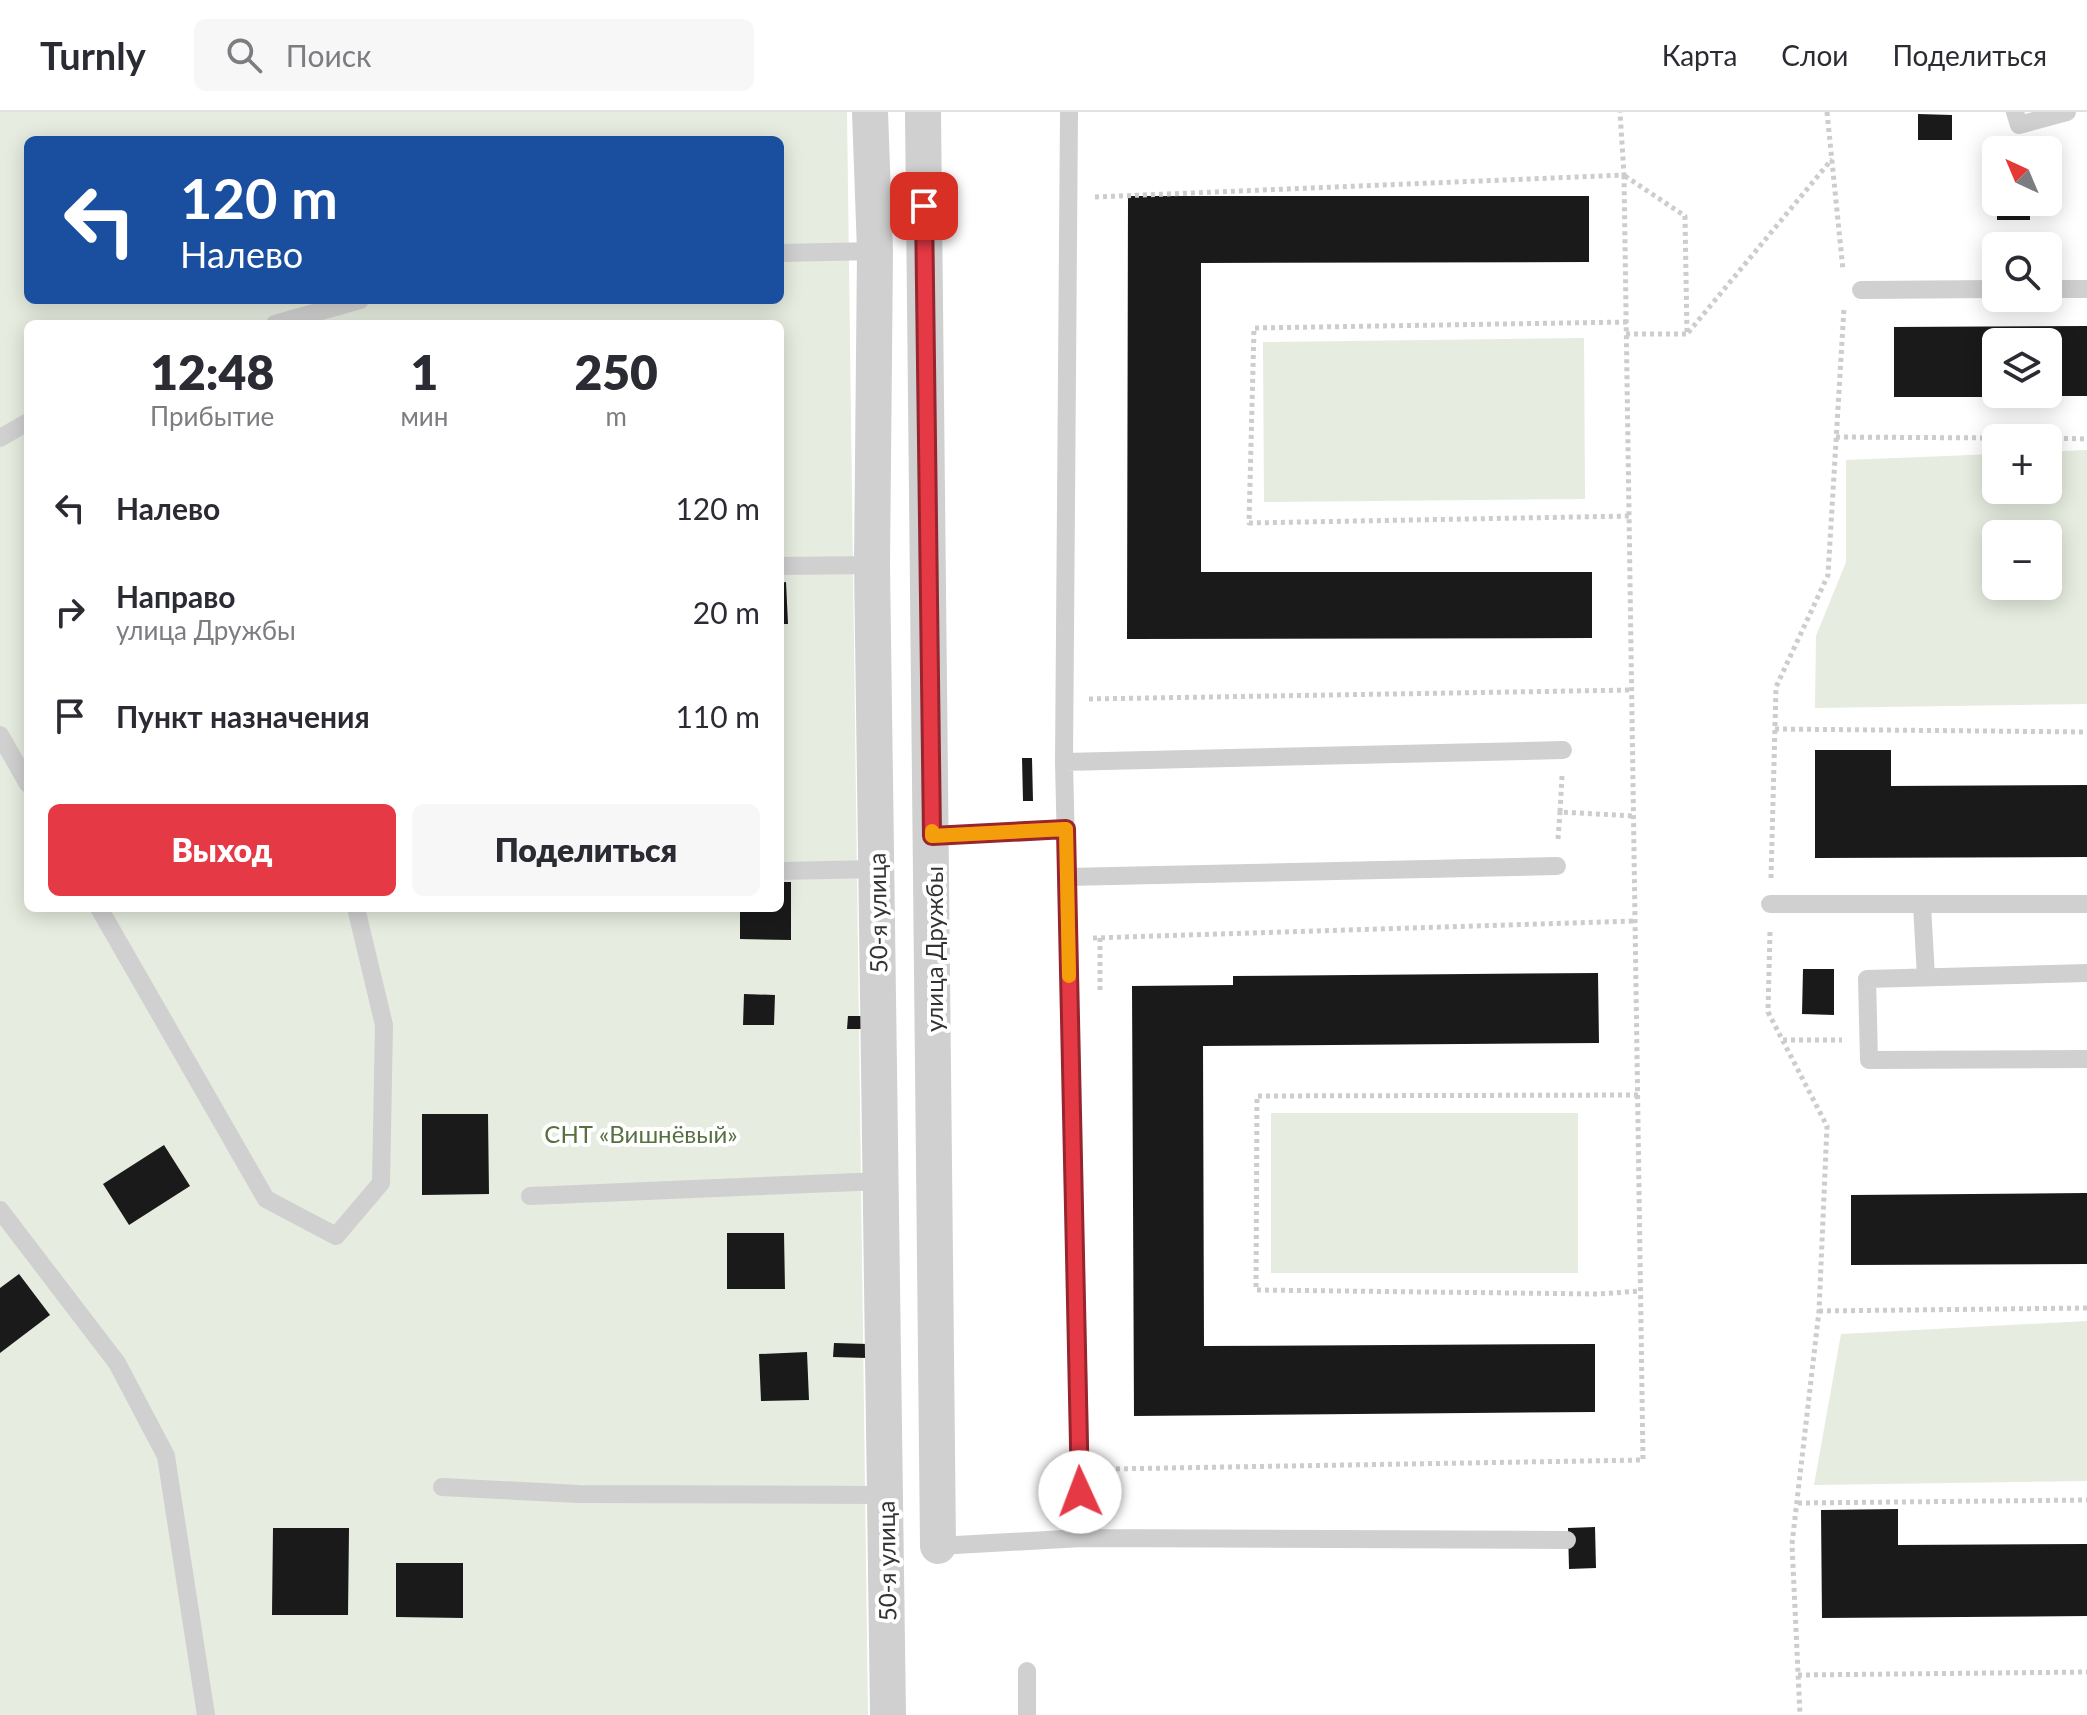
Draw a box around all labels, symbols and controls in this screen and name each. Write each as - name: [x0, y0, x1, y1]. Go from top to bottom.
- search box: [194, 19, 754, 91]
- text: Turnly: [40, 32, 146, 78]
- icon: search: [222, 33, 266, 77]
- text: Поиск: [286, 37, 372, 73]
- text: Карта: [1662, 38, 1737, 72]
- text: Слои: [1781, 38, 1848, 72]
- text: Поделиться: [1892, 38, 2047, 72]
- north arrow: [1982, 136, 2062, 216]
- map controls: [1982, 136, 2062, 600]
- text: 120 m: [180, 164, 338, 231]
- icon: left: [48, 168, 152, 272]
- pin: [890, 172, 958, 240]
- icon: arrive: [902, 184, 946, 228]
- text: Налево: [180, 232, 303, 276]
- button: search: [1982, 232, 2062, 312]
- button: layers: [1982, 328, 2062, 408]
- text: 12:48: [150, 343, 274, 400]
- text: 1: [410, 343, 438, 400]
- text: 250: [574, 343, 658, 400]
- text: Прибытие: [150, 400, 274, 432]
- text: мин: [400, 400, 448, 432]
- text: m: [605, 400, 627, 432]
- button: +: [1982, 424, 2062, 504]
- icon: left: [48, 486, 92, 530]
- text: Налево: [116, 490, 220, 526]
- text: 120 m: [675, 490, 760, 526]
- button: −: [1982, 520, 2062, 600]
- text: Направо: [116, 578, 236, 614]
- icon: right: [48, 590, 92, 634]
- text: 20 m: [693, 594, 760, 630]
- text: улица Дружбы: [116, 614, 296, 646]
- icon: arrive: [48, 694, 92, 738]
- text: Пункт назначения: [116, 698, 370, 734]
- text: 110 m: [675, 698, 760, 734]
- button: Выход: [48, 804, 396, 896]
- button: Поделиться: [412, 804, 760, 896]
- street label: 50-я улица: [861, 853, 893, 973]
- street label: улица Дружбы: [919, 866, 948, 1032]
- park label: СНТ «Вишнёвый»: [544, 1119, 738, 1148]
- position arrow: [1038, 1450, 1122, 1534]
- street label: 50-я улица: [870, 1501, 902, 1621]

